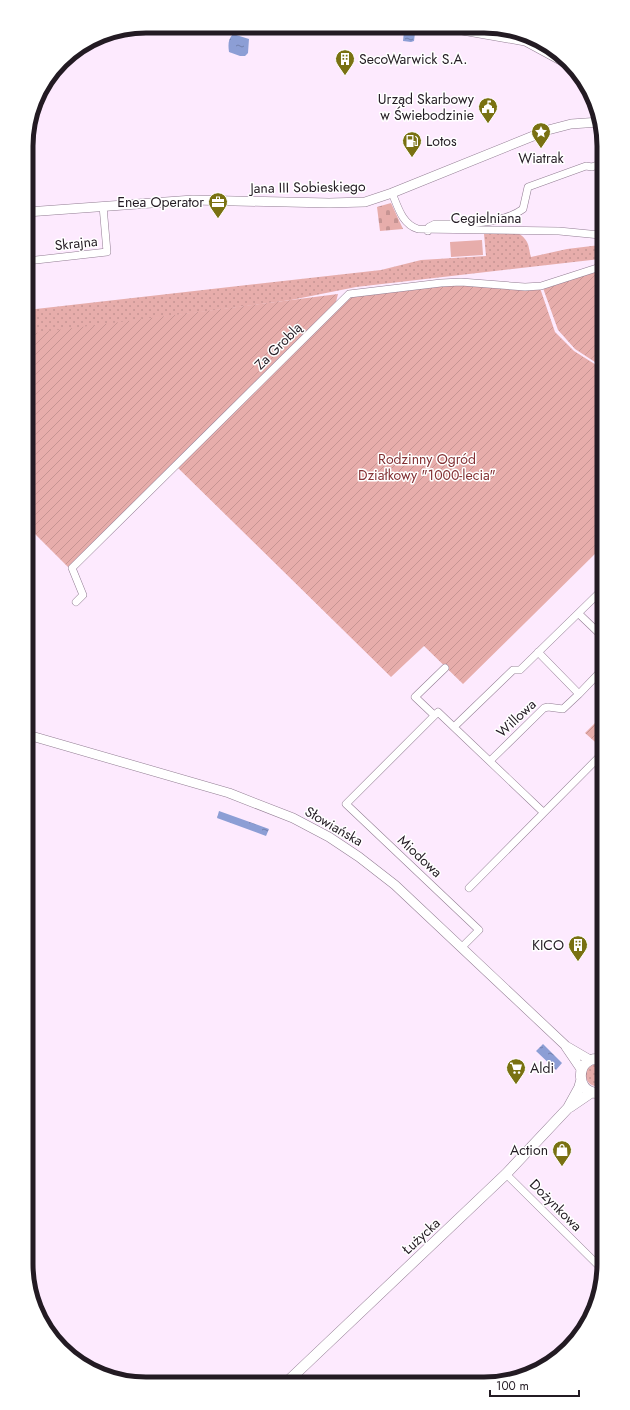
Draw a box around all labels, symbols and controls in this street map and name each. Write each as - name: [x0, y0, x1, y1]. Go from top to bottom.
- building icon: SecoWarwick S.A.: [334, 48, 356, 76]
- place label: SecoWarwick S.A.: [359, 49, 467, 69]
- place label: Urząd Skarbowy w Świebodzinie: [378, 89, 475, 125]
- public building icon: Urząd Skarbowy w Świebodzinie: [477, 96, 499, 124]
- place icon: Wiatrak: [530, 121, 552, 149]
- fuel station icon: Lotos: [401, 130, 423, 158]
- place label: Lotos: [426, 131, 457, 151]
- place label: Wiatrak: [518, 148, 564, 168]
- street label: Jana III Sobieskiego: [248, 176, 366, 198]
- office icon: Enea Operator: [207, 191, 229, 219]
- place label: Enea Operator: [117, 192, 204, 212]
- street label: Cegielniana: [451, 208, 521, 228]
- street label: Skrajna: [54, 231, 98, 255]
- street label: Za Groblą: [250, 318, 306, 374]
- park label: Rodzinny Ogród Działkowy "1000-lecia": [358, 449, 496, 485]
- street label: Willowa: [492, 694, 540, 742]
- street label: Słowiańska: [301, 801, 367, 851]
- street label: Miodowa: [393, 830, 447, 882]
- building icon: KICO: [567, 934, 589, 962]
- place label: KICO: [532, 935, 564, 955]
- supermarket icon: Aldi: [505, 1057, 527, 1085]
- place label: Aldi: [530, 1058, 554, 1078]
- shop icon: Action: [551, 1139, 573, 1167]
- place label: Action: [510, 1140, 548, 1160]
- street label: Dożynkowa: [525, 1174, 587, 1236]
- street label: Łużycka: [397, 1213, 444, 1259]
- scale bar: [490, 1372, 579, 1398]
- text: 100 m: [496, 1377, 529, 1395]

